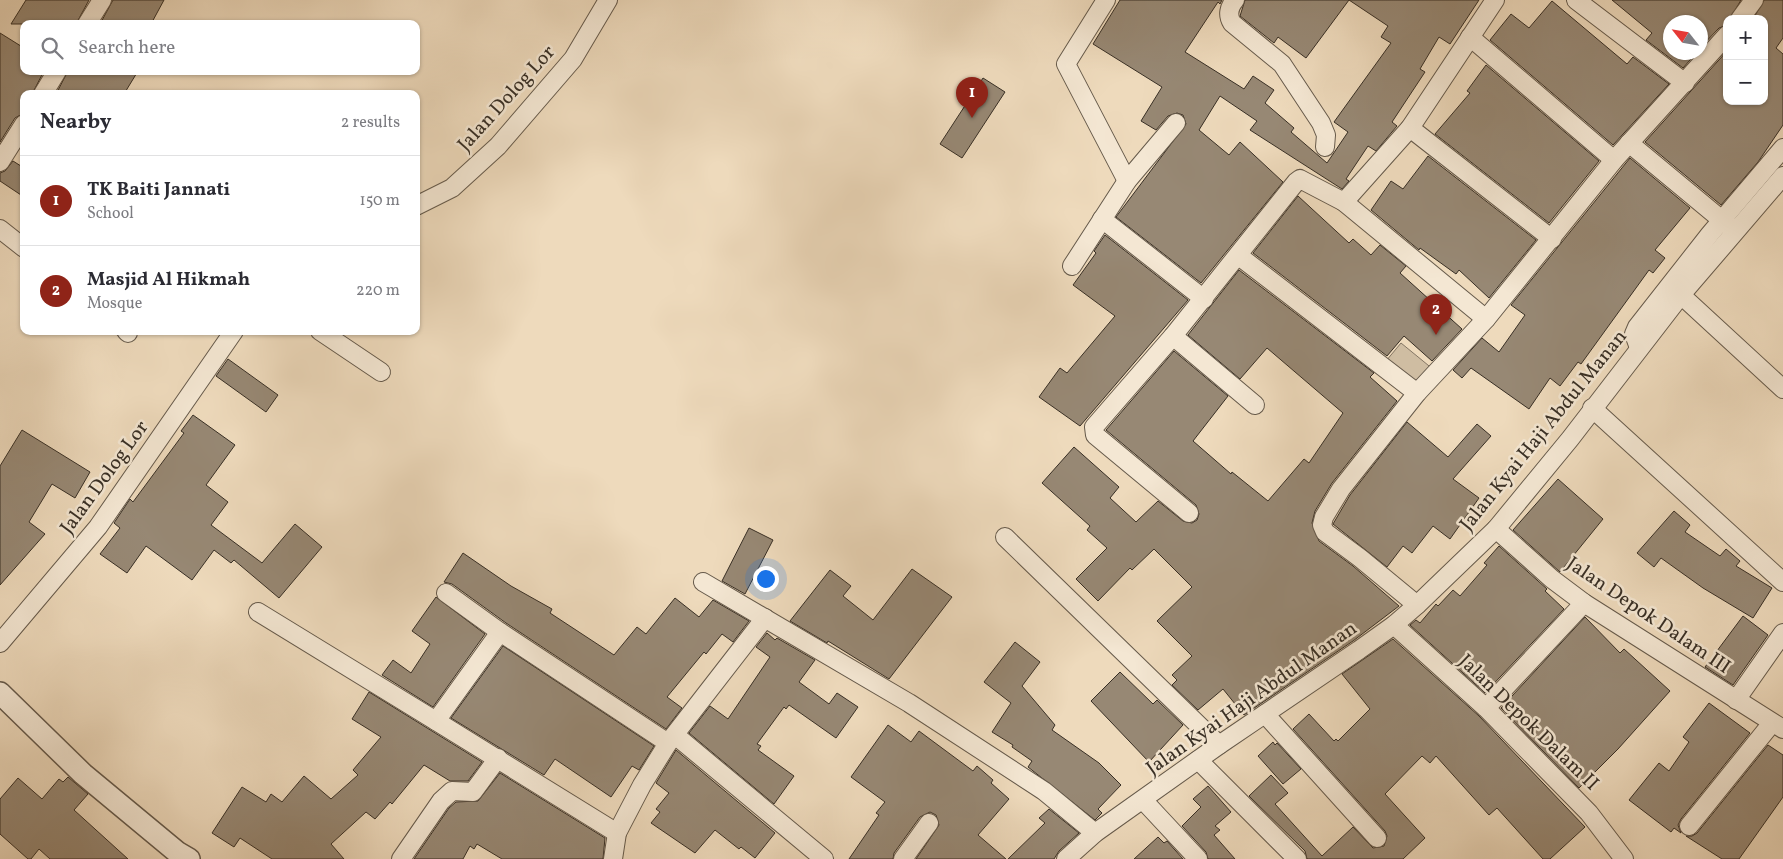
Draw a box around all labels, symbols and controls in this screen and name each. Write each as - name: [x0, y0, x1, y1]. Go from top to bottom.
- north arrow: [1663, 15, 1708, 60]
- map controls: [1723, 15, 1768, 105]
- button: +: [1723, 15, 1768, 60]
- search box: [20, 20, 420, 75]
- icon: search: [38, 34, 66, 62]
- text: Search here: [78, 35, 175, 61]
- street label: Jalan Dolog Lor: [452, 40, 562, 158]
- button: −: [1723, 60, 1768, 105]
- pin: 1: [956, 77, 988, 118]
- text: Nearby: [40, 108, 111, 137]
- text: 2 results: [341, 112, 400, 134]
- text: TK Baiti Jannati: [87, 177, 230, 203]
- text: 1: [53, 190, 59, 212]
- text: 150 m: [359, 190, 400, 212]
- text: School: [87, 203, 134, 225]
- text: Masjid Al Hikmah: [87, 267, 250, 293]
- text: 2: [52, 280, 60, 302]
- text: 220 m: [356, 280, 400, 302]
- text: Mosque: [87, 293, 142, 315]
- pin: 2: [1420, 294, 1452, 335]
- street label: Jalan Kyai Haji Abdul Manan: [1454, 324, 1634, 538]
- street label: Jalan Dolog Lor: [54, 415, 156, 541]
- street label: Jalan Depok Dalam III: [1560, 551, 1736, 681]
- your location: [753, 566, 779, 592]
- street label: Jalan Kyai Haji Abdul Manan: [1141, 615, 1363, 783]
- street label: Jalan Depok Dalam II: [1451, 648, 1605, 798]

